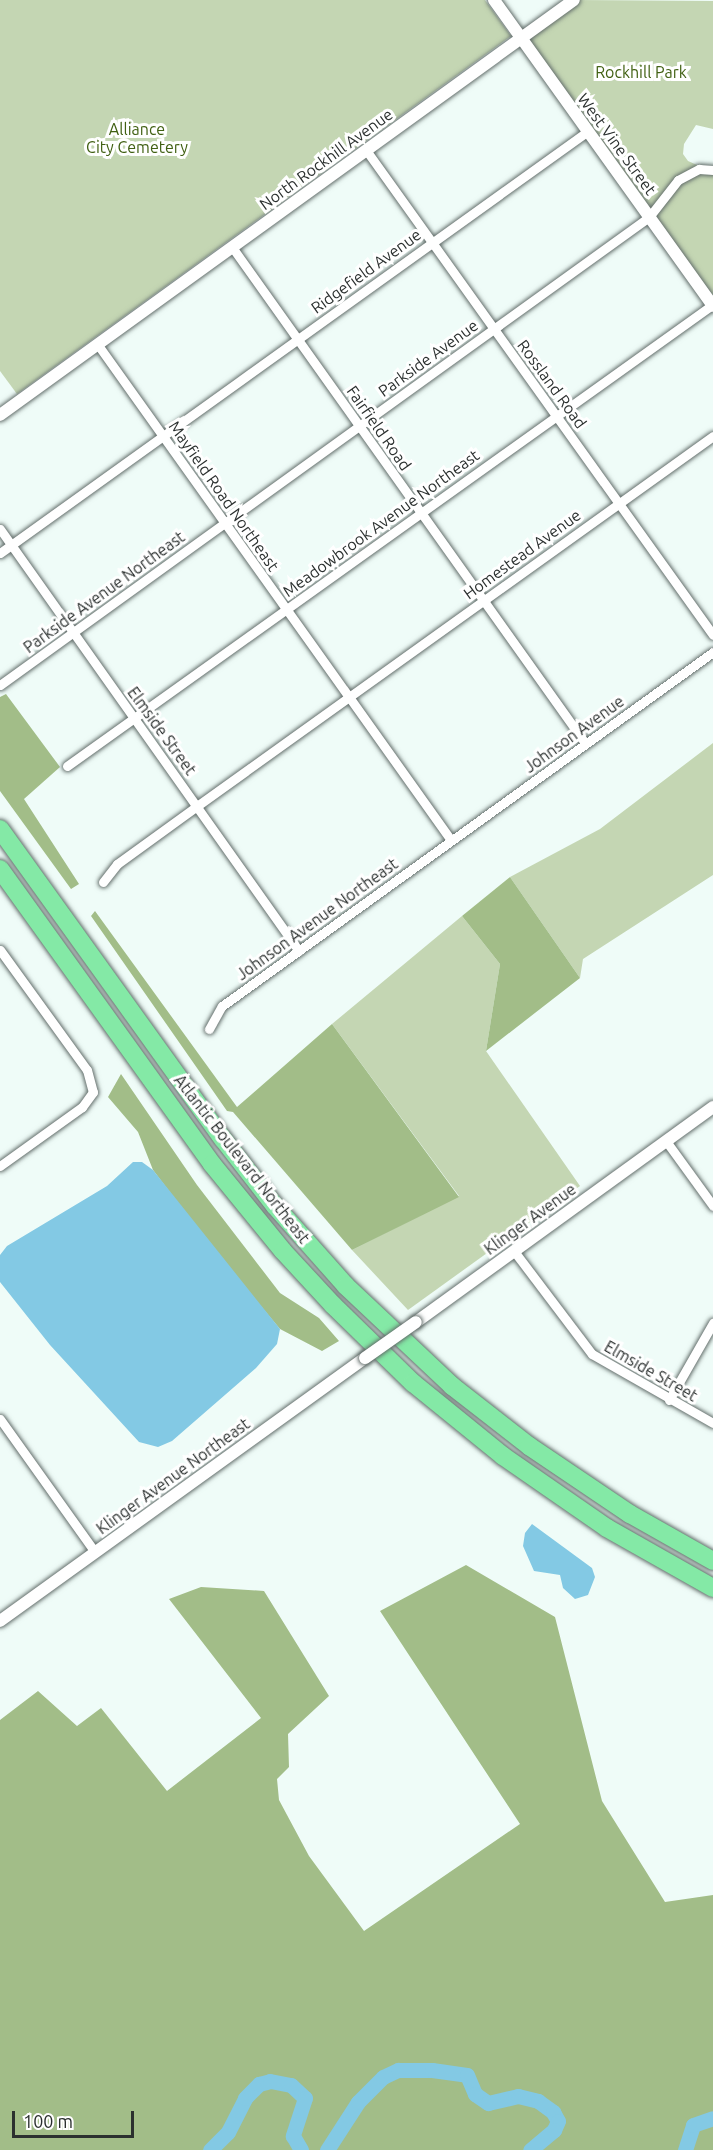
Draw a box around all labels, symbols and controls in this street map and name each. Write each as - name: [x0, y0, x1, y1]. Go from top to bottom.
- park label: Rockhill Park: [595, 62, 687, 82]
- street label: West Vine Street: [574, 89, 660, 199]
- street label: North Rockhill Avenue: [256, 104, 396, 214]
- park label: Alliance City Cemetery: [86, 119, 188, 157]
- street label: Ridgefield Avenue: [307, 225, 425, 317]
- street label: Parkside Avenue: [374, 315, 482, 401]
- street label: Rossland Road: [513, 336, 591, 432]
- street label: Fairfield Road: [343, 382, 415, 474]
- street label: Mayfield Road Northeast: [165, 417, 283, 575]
- street label: Meadowbrook Avenue Northeast: [279, 445, 483, 601]
- street label: Homestead Avenue: [460, 505, 584, 603]
- street label: Parkside Avenue Northeast: [20, 527, 188, 657]
- street label: Elmside Street: [124, 683, 200, 779]
- street label: Johnson Avenue: [520, 691, 628, 777]
- street label: Johnson Avenue Northeast: [233, 854, 401, 984]
- street label: Atlantic Boulevard Northeast: [170, 1071, 314, 1247]
- street label: Klinger Avenue: [480, 1179, 580, 1259]
- street label: Elmside Street: [601, 1337, 701, 1405]
- street label: Klinger Avenue Northeast: [93, 1414, 253, 1538]
- scale bar: [15, 2099, 136, 2137]
- text: 100 m: [23, 2111, 73, 2131]

